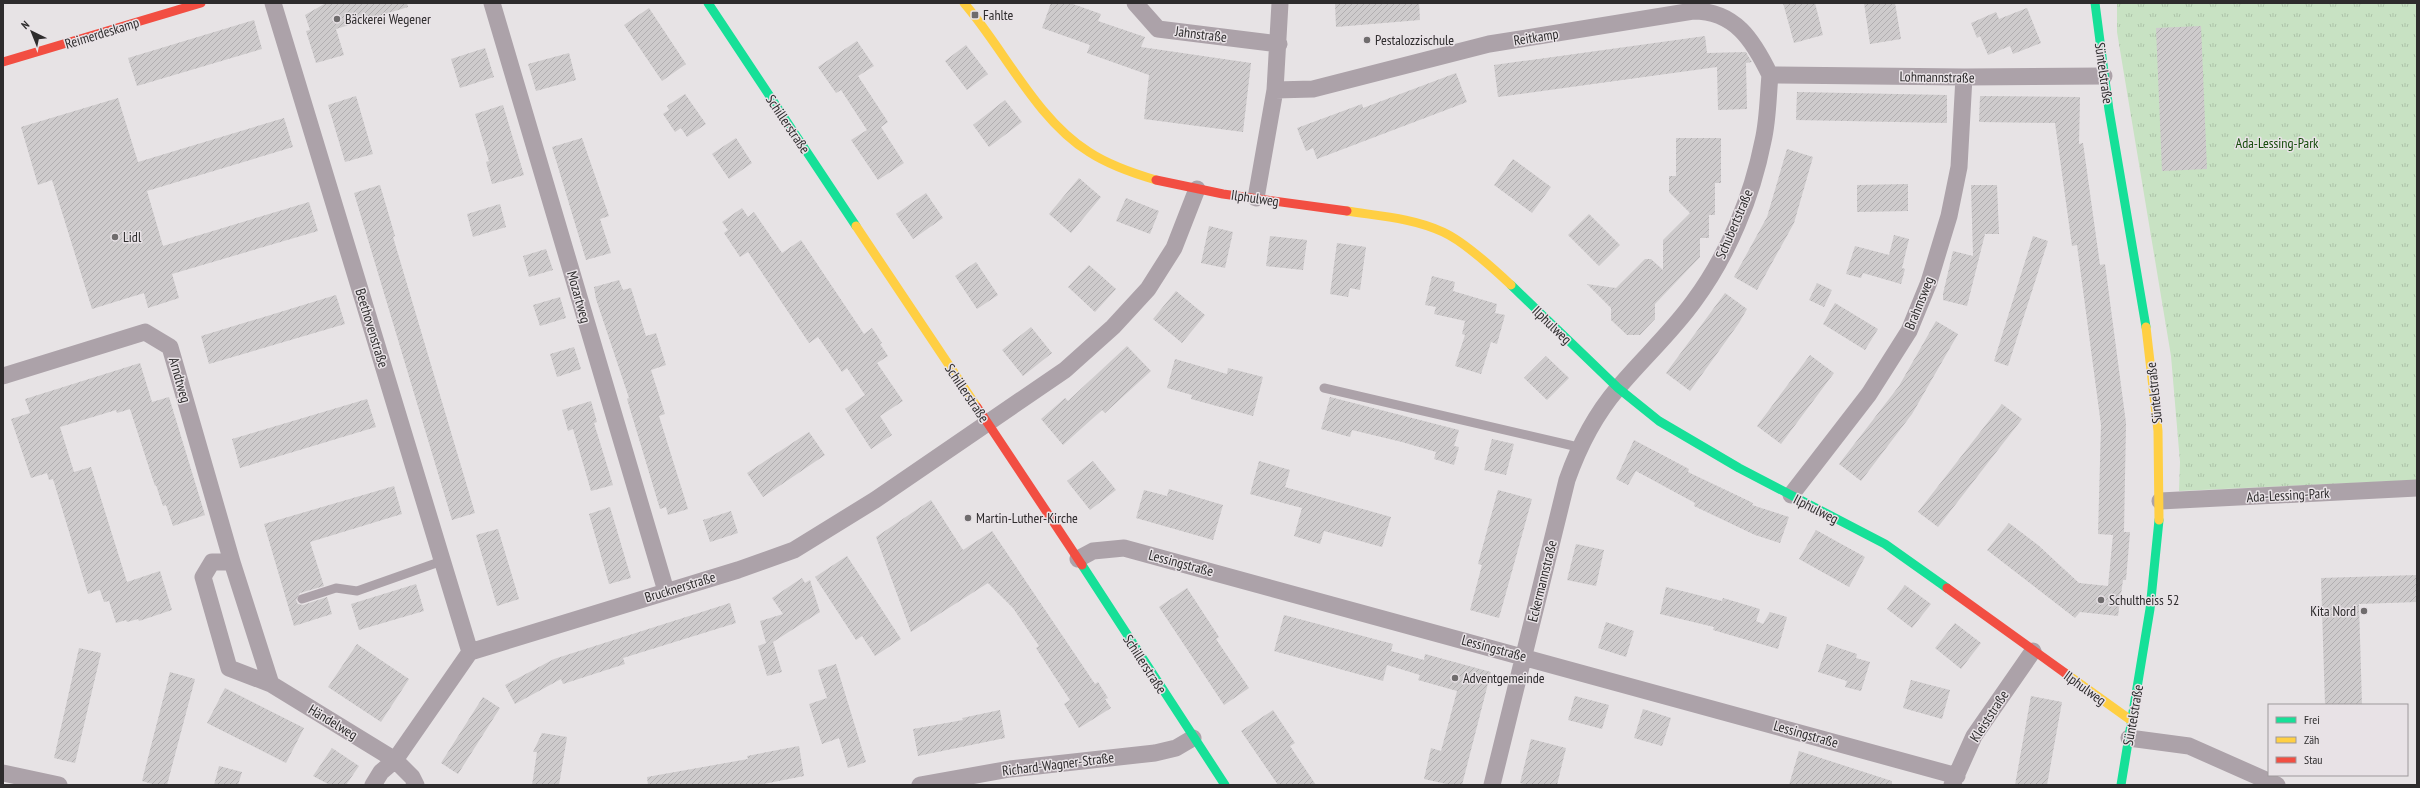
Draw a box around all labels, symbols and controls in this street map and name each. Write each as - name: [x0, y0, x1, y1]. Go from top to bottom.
- place label: Fahlte: [983, 6, 1014, 24]
- place label: Bäckerei Wegener: [345, 10, 431, 28]
- marker: Fahlte: [970, 10, 980, 20]
- north arrow: [12, 12, 52, 52]
- street label: Reimerdeskamp: [63, 13, 141, 53]
- marker: Bäckerei Wegener: [332, 14, 342, 24]
- text: N: [18, 18, 32, 32]
- street label: Jahnstraße: [1173, 22, 1228, 46]
- street label: Reitkamp: [1512, 25, 1560, 49]
- place label: Pestalozzischule: [1375, 31, 1454, 49]
- marker: Pestalozzischule: [1362, 35, 1372, 45]
- street label: Süntelstraße: [2091, 41, 2117, 105]
- street label: Lohmannstraße: [1899, 67, 1975, 87]
- street label: Schillerstraße: [762, 91, 814, 157]
- park label: Ada-Lessing-Park: [2236, 134, 2319, 152]
- street label: Ilphulweg: [1230, 186, 1280, 210]
- street label: Schubertstraße: [1711, 186, 1757, 261]
- place label: Lidl: [123, 228, 142, 246]
- marker: Lidl: [110, 232, 120, 242]
- street label: Mozartweg: [563, 269, 595, 325]
- street label: Brahmsweg: [1900, 274, 1938, 332]
- street label: Beethovenstraße: [351, 286, 393, 370]
- street label: Ilphulweg: [1528, 302, 1576, 348]
- street label: Arndtweg: [165, 355, 195, 405]
- street label: Schillerstraße: [941, 360, 993, 426]
- street label: Süntelstraße: [2142, 361, 2166, 425]
- street label: Ada-Lessing-Park: [2246, 484, 2330, 506]
- street label: Ilphulweg: [1791, 490, 1841, 528]
- place label: Martin-Luther-Kirche: [976, 509, 1078, 527]
- marker: Martin-Luther-Kirche: [963, 513, 973, 523]
- street label: Eckermannstraße: [1523, 538, 1561, 624]
- street label: Lessingstraße: [1147, 546, 1216, 580]
- street label: Brucknerstraße: [642, 568, 718, 606]
- place label: Schultheiss 52: [2109, 591, 2179, 609]
- marker: Schultheiss 52: [2096, 595, 2106, 605]
- place label: Kita Nord: [2310, 602, 2356, 620]
- marker: Kita Nord: [2359, 606, 2369, 616]
- street label: Schillerstraße: [1119, 631, 1171, 697]
- street label: Lessingstraße: [1460, 631, 1529, 665]
- street label: Ilphulweg: [2060, 667, 2110, 709]
- place label: Adventgemeinde: [1463, 669, 1545, 687]
- marker: Adventgemeinde: [1450, 673, 1460, 683]
- street label: Süntelstraße: [2119, 683, 2147, 747]
- street label: Kleiststraße: [1966, 687, 2013, 745]
- street label: Händelweg: [305, 700, 361, 744]
- legend: [2268, 704, 2408, 776]
- text: Frei: [2304, 712, 2320, 727]
- street label: Lessingstraße: [1772, 716, 1841, 752]
- text: Zäh: [2304, 732, 2319, 747]
- street label: Richard-Wagner-Straße: [1001, 748, 1115, 780]
- text: Stau: [2304, 752, 2322, 767]

